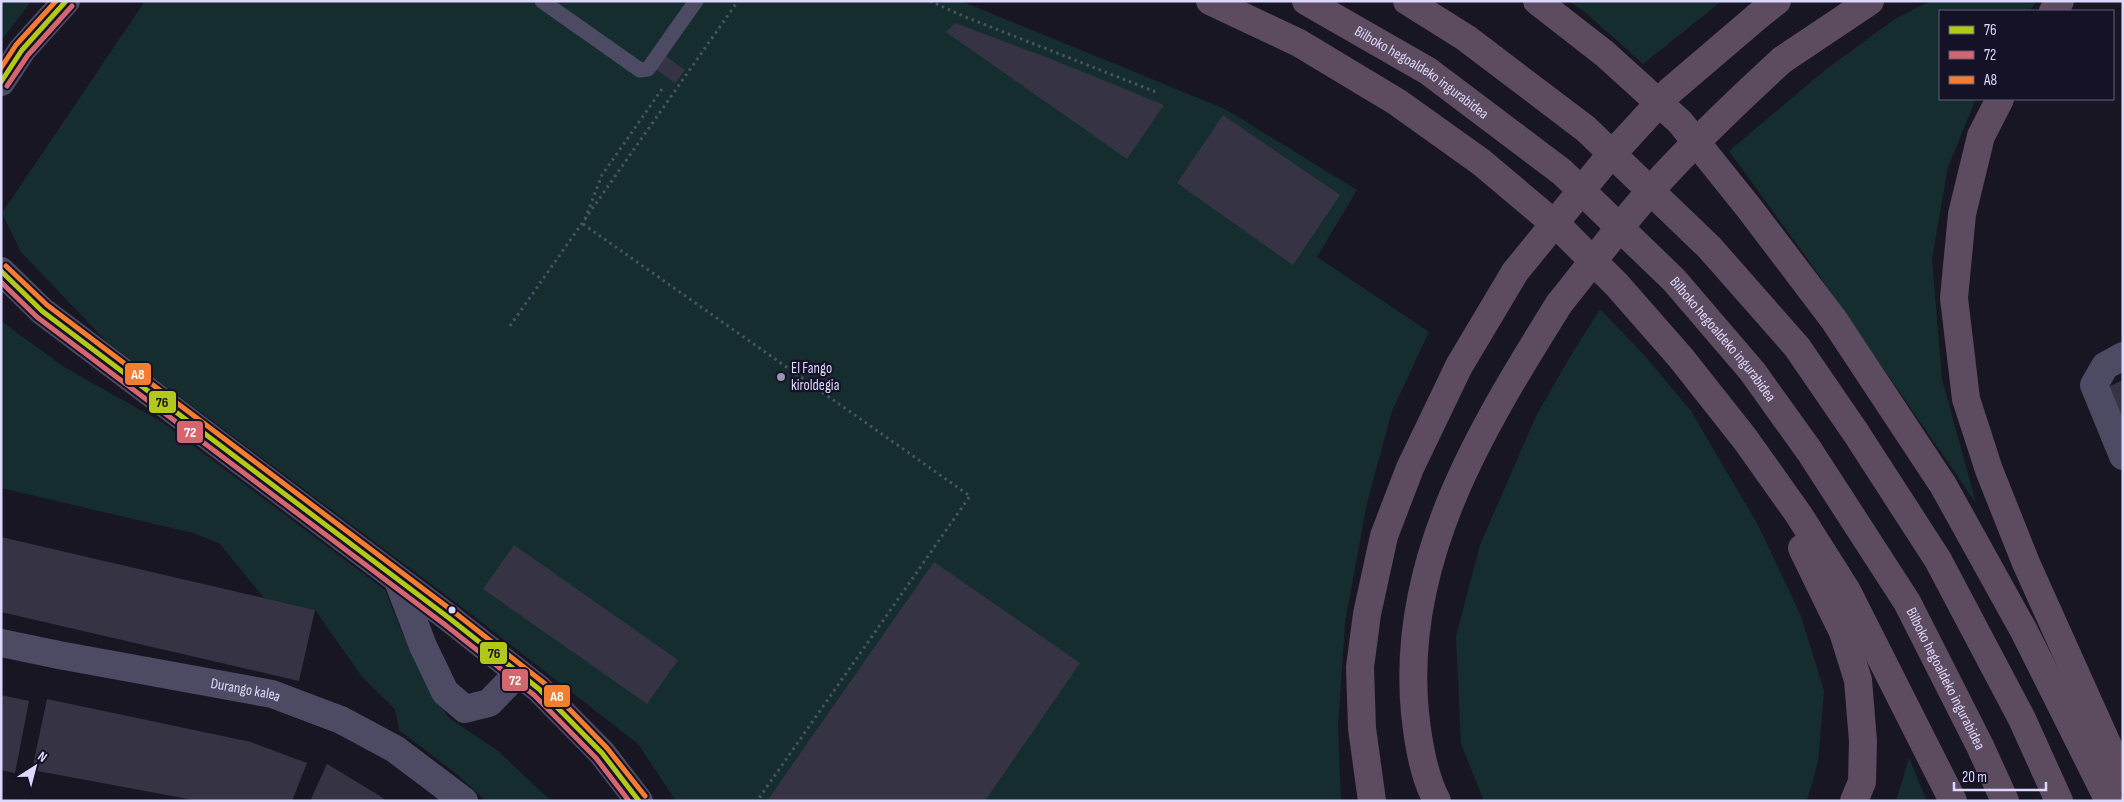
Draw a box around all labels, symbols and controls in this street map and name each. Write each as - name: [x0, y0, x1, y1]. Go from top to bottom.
- legend: [1939, 10, 2114, 100]
- text: 76: [1984, 21, 1997, 40]
- street label: Bilboko hegoaldeko ingurabidea: [1351, 22, 1493, 124]
- text: 72: [1984, 46, 1996, 65]
- text: A8: [1983, 71, 1997, 90]
- street label: Bilboko hegoaldeko ingurabidea: [1665, 273, 1780, 406]
- place label: El Fango kiroldegia: [791, 359, 840, 395]
- line badge: A8: [124, 362, 152, 386]
- text: A8: [130, 366, 145, 383]
- marker: El Fango kiroldegia: [775, 371, 787, 383]
- line badge: 76: [148, 390, 177, 414]
- text: 76: [156, 394, 169, 411]
- line badge: 72: [176, 420, 204, 444]
- text: 72: [184, 424, 196, 441]
- unlabelled marker: [447, 605, 457, 615]
- street label: Bilboko hegoaldeko ingurabidea: [1901, 605, 1989, 753]
- line badge: 76: [479, 641, 508, 665]
- text: 76: [488, 645, 501, 662]
- line badge: 72: [501, 668, 529, 692]
- text: 72: [509, 672, 521, 689]
- street label: Durango kalea: [209, 674, 283, 706]
- line badge: A8: [543, 684, 571, 708]
- text: A8: [549, 688, 564, 705]
- north arrow: [10, 742, 60, 792]
- text: N: [34, 748, 50, 766]
- scale bar: [1954, 760, 2046, 792]
- text: 20 m: [1962, 768, 1987, 787]

